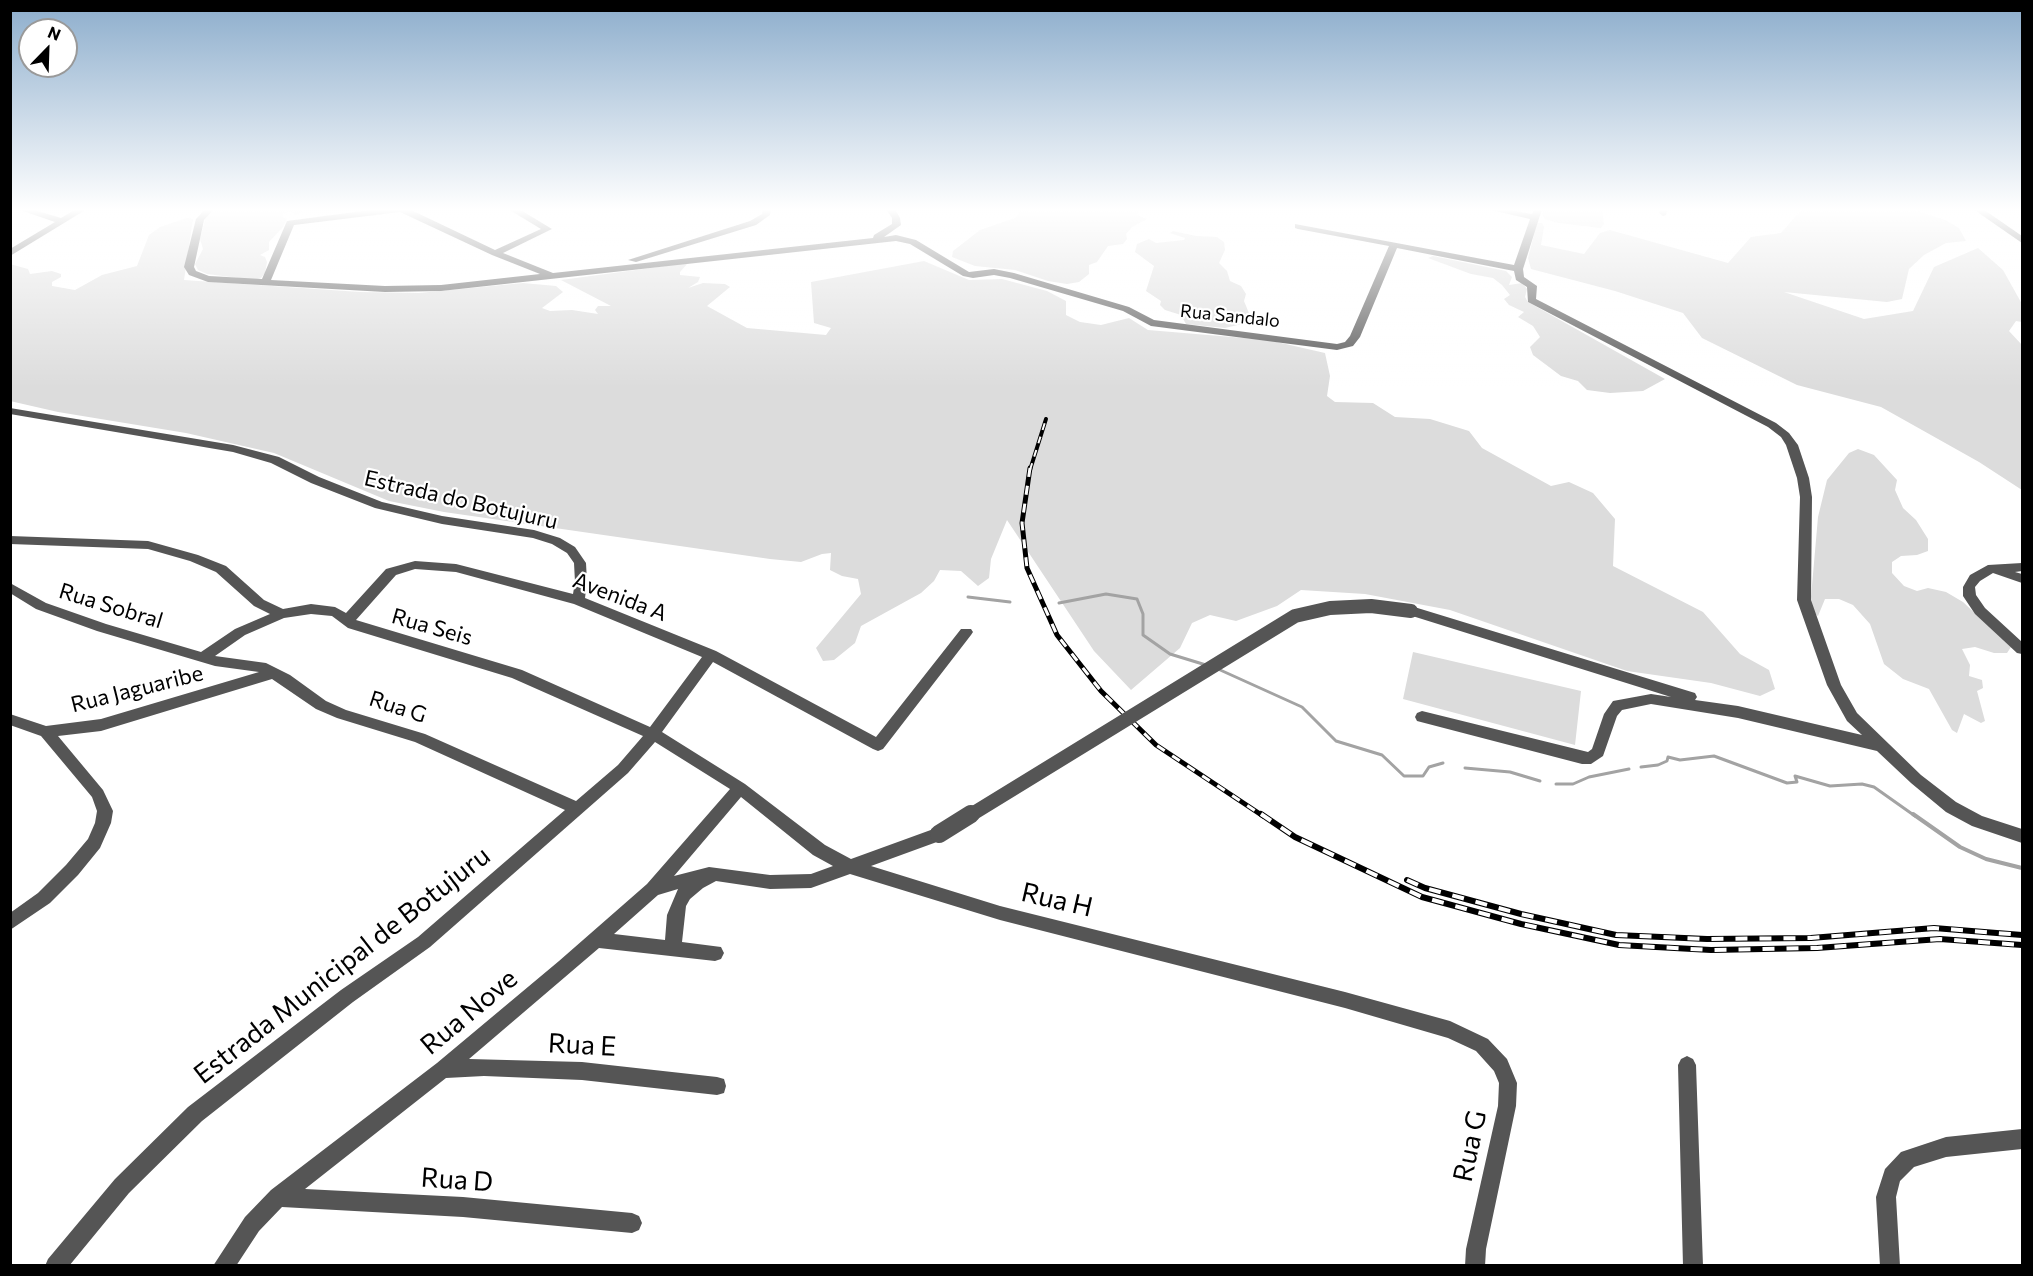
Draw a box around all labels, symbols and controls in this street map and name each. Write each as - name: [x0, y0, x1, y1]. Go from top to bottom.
- north arrow: [18, 18, 78, 78]
- text: N: [45, 22, 64, 44]
- street label: Rua Sandalo: [1179, 300, 1281, 332]
- street label: Estrada do Botujuru: [362, 465, 560, 535]
- street label: Avenida A: [569, 567, 671, 627]
- street label: Rua Sobral: [56, 578, 166, 634]
- street label: Rua Seis: [389, 603, 475, 651]
- street label: Rua Jaguaribe: [68, 660, 206, 718]
- street label: Rua G: [366, 685, 430, 729]
- street label: Estrada Municipal de Botujuru: [188, 839, 496, 1091]
- street label: Rua H: [1018, 876, 1096, 924]
- street label: Rua Nove: [414, 962, 524, 1062]
- street label: Rua E: [547, 1027, 617, 1063]
- street label: Rua G: [1447, 1107, 1493, 1185]
- street label: Rua D: [420, 1161, 494, 1199]

